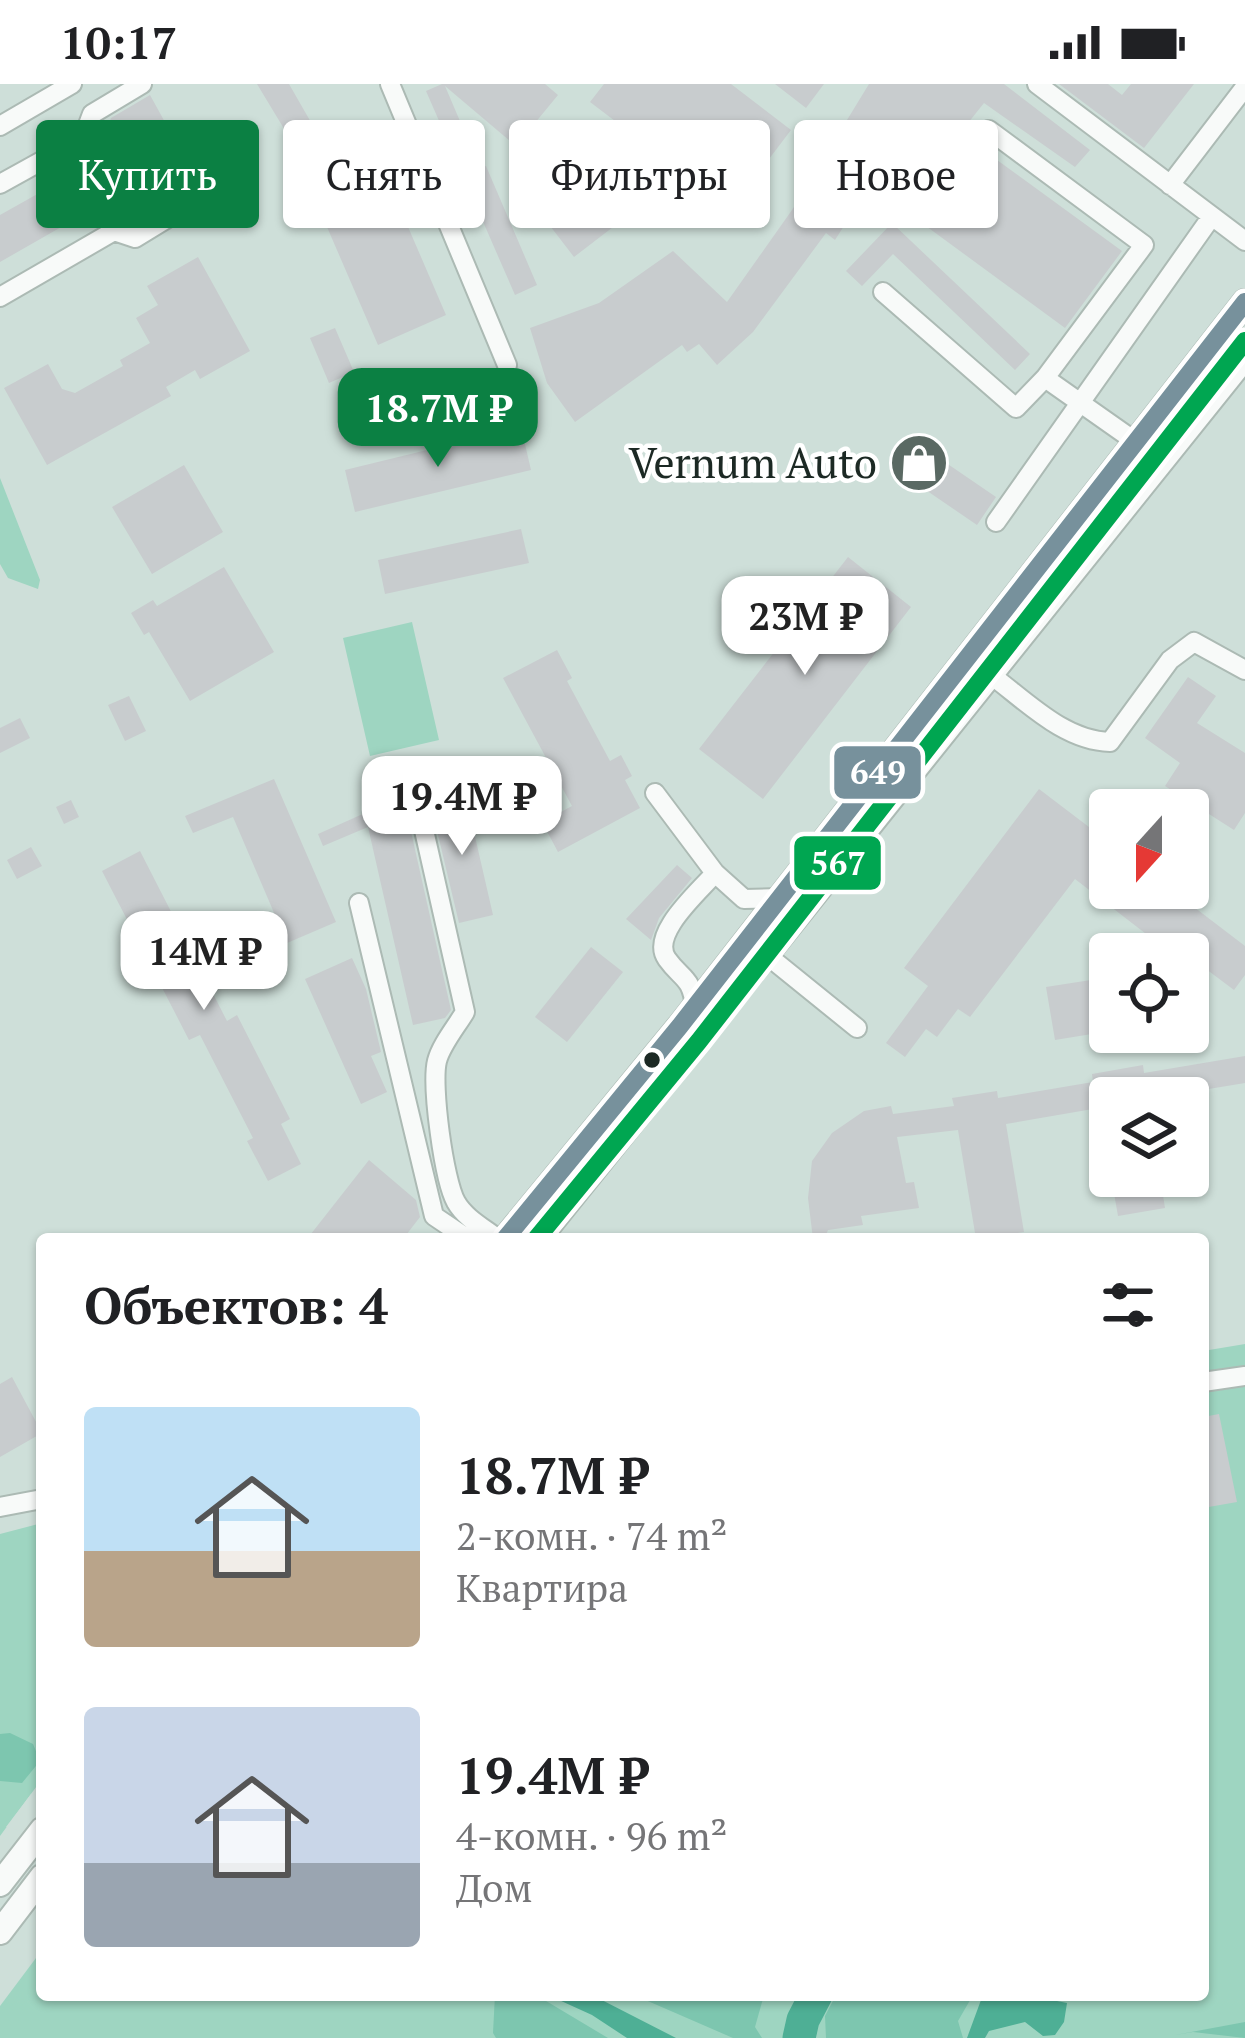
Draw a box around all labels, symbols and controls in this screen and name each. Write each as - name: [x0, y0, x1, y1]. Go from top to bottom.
- text: 10:17: [60, 12, 177, 72]
- chip: Купить: [36, 120, 259, 228]
- chip: Снять: [283, 120, 485, 228]
- chip: Фильтры: [509, 120, 770, 228]
- chip: Новое: [794, 120, 998, 228]
- pin: 18.7M ₽: [327, 368, 549, 470]
- text: 18.7M ₽: [365, 381, 511, 433]
- shop icon: Vernum Auto: [888, 432, 950, 494]
- place label: Vernum Auto: [629, 434, 877, 490]
- pin: 23M ₽: [721, 576, 889, 678]
- text: 23M ₽: [749, 589, 861, 641]
- line badge: 649: [832, 744, 923, 801]
- text: 649: [850, 750, 906, 793]
- pin: 19.4M ₽: [351, 756, 573, 858]
- text: 19.4M ₽: [389, 769, 535, 821]
- north arrow: [1089, 789, 1209, 909]
- map controls: [1089, 789, 1209, 1197]
- line badge: 567: [792, 834, 883, 892]
- text: 567: [810, 841, 866, 884]
- pin: 14M ₽: [120, 911, 288, 1013]
- text: 14M ₽: [148, 924, 260, 976]
- button: locate: [1089, 933, 1209, 1053]
- unlabelled marker: [641, 1049, 663, 1071]
- button: layers: [1089, 1077, 1209, 1197]
- text: Объектов: 4: [84, 1271, 388, 1339]
- icon: filters: [1095, 1272, 1161, 1338]
- text: 18.7M ₽: [456, 1441, 648, 1509]
- icon: home: [180, 1455, 324, 1599]
- text: 2-комн. · 74 m²: [456, 1509, 727, 1561]
- text: Квартира: [456, 1561, 628, 1613]
- text: 19.4M ₽: [456, 1741, 648, 1809]
- icon: home: [180, 1755, 324, 1899]
- text: 4-комн. · 96 m²: [456, 1809, 727, 1861]
- text: Дом: [456, 1861, 532, 1913]

